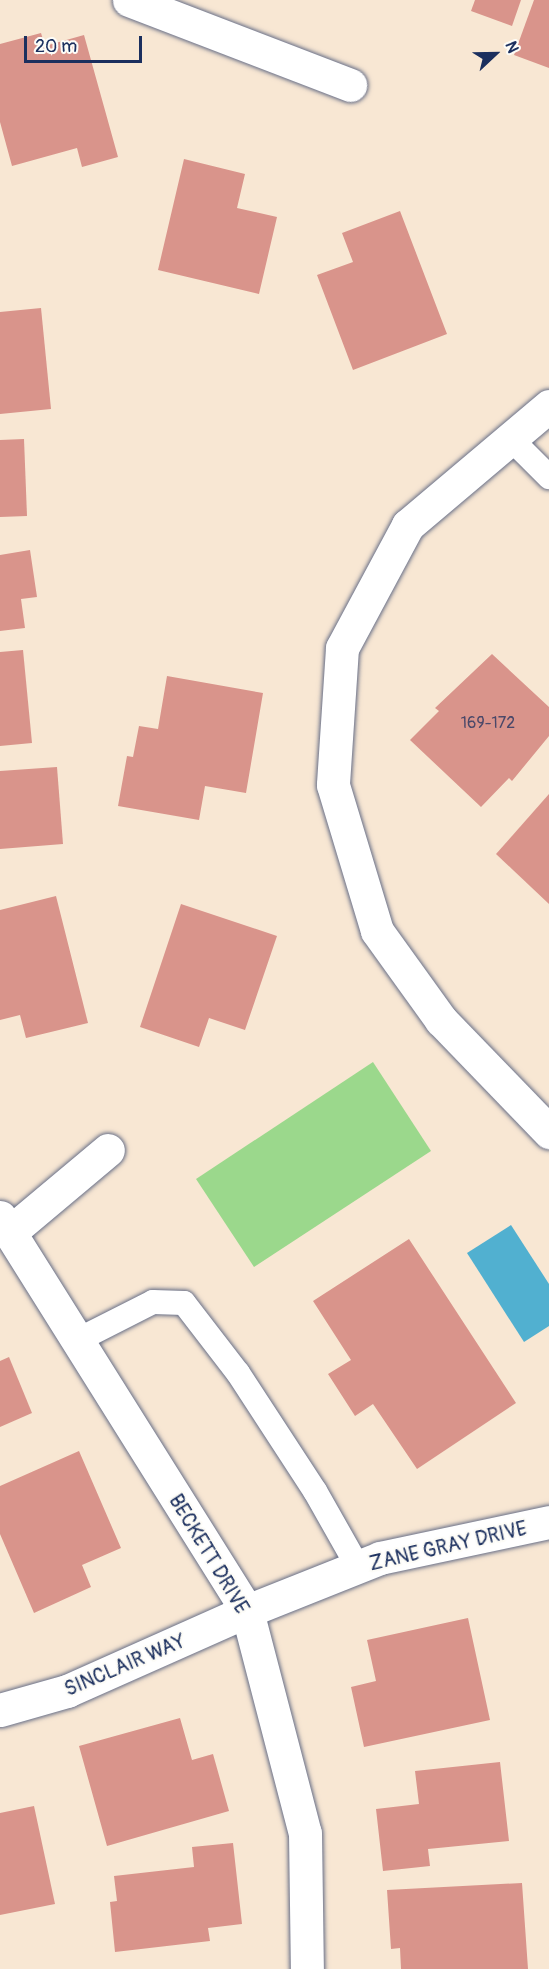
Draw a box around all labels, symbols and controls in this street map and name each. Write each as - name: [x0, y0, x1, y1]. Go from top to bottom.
- scale bar: [27, 24, 146, 62]
- north arrow: [465, 24, 525, 84]
- text: 20 m: [35, 35, 77, 58]
- text: N: [500, 38, 523, 56]
- house number: 169-172: [461, 713, 515, 733]
- street label: BECKETT DRIVE: [164, 1490, 254, 1618]
- street label: ZANE GRAY DRIVE: [367, 1516, 529, 1576]
- street label: SINCLAIR WAY: [61, 1629, 189, 1701]

